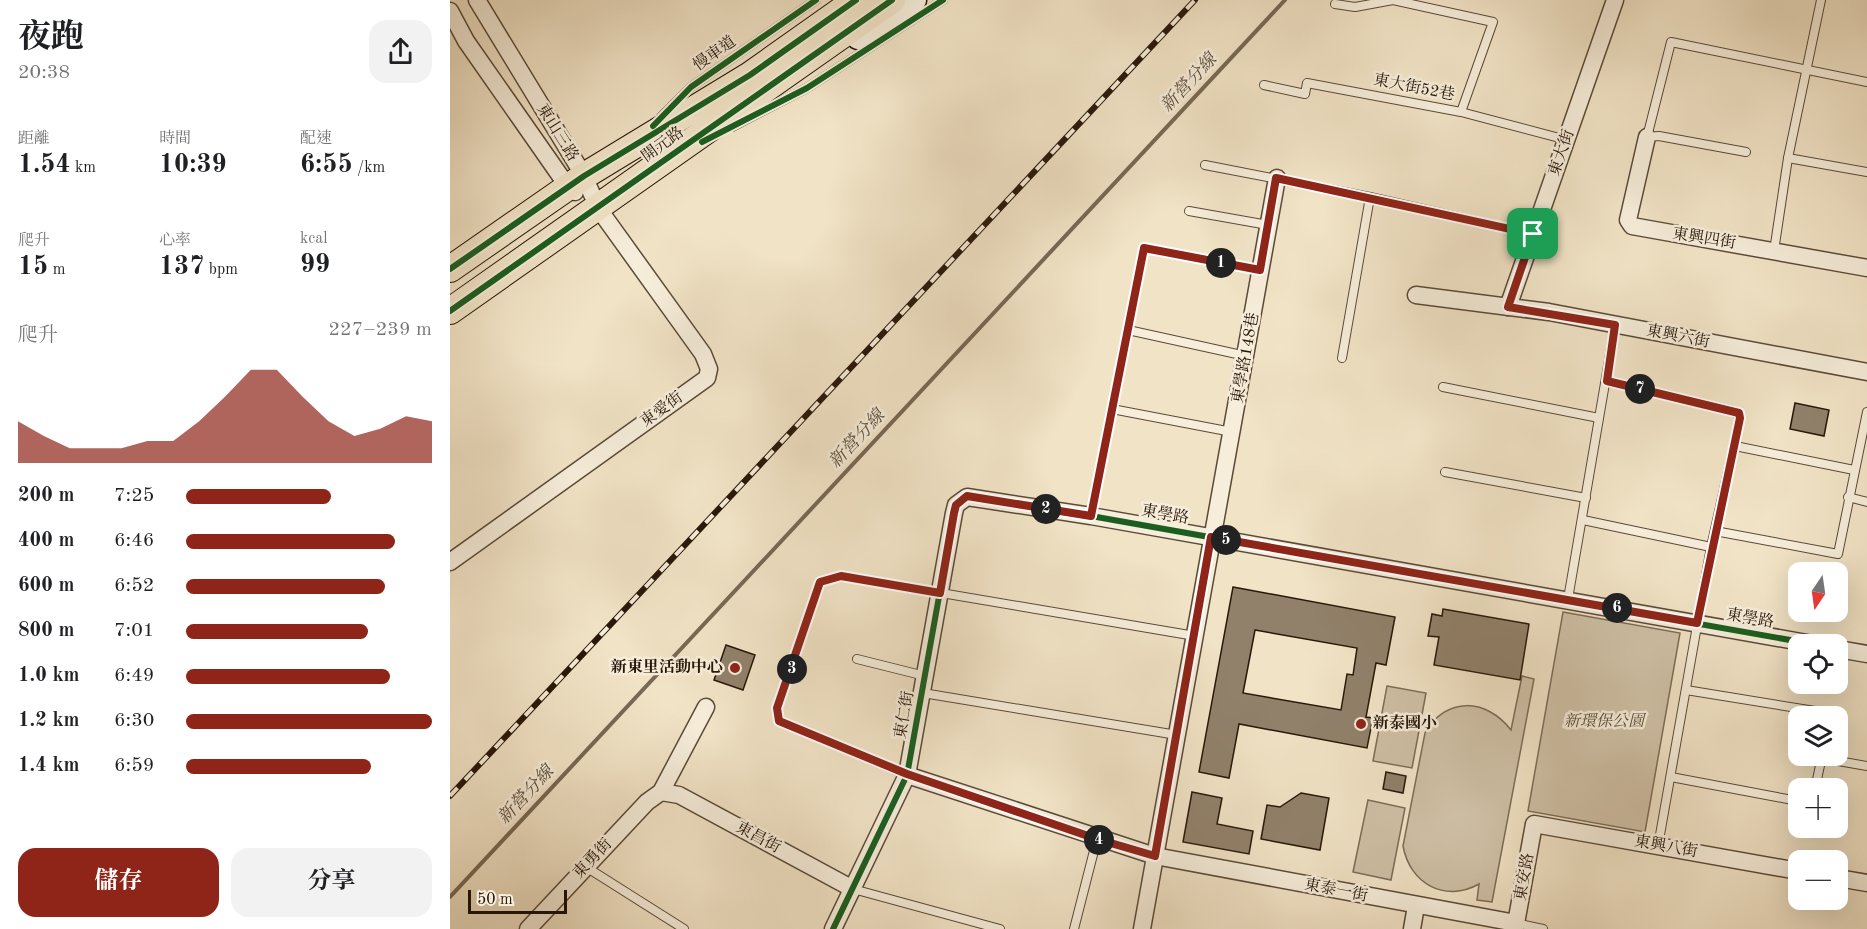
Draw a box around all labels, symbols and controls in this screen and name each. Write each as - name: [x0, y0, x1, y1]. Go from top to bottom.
- button: share: [369, 20, 432, 83]
- text: 夜跑: [18, 22, 84, 55]
- street label: 慢車道: [690, 32, 739, 74]
- water label: 新營分線: [1156, 48, 1221, 115]
- text: 20:38: [18, 63, 70, 83]
- street label: 東大街52巷: [1372, 70, 1456, 104]
- street label: 東山三路: [533, 101, 582, 164]
- street label: 開元路: [638, 123, 687, 166]
- street label: 東大街: [1545, 127, 1577, 178]
- text: 距離: [18, 131, 50, 147]
- text: 時間: [159, 131, 191, 147]
- text: 配速: [300, 131, 332, 147]
- text: 1.54: [18, 152, 71, 178]
- text: 10:39: [159, 152, 227, 178]
- text: 6:55: [300, 152, 353, 178]
- text: km: [71, 160, 96, 176]
- text: /km: [353, 160, 385, 176]
- pin: [1507, 208, 1558, 259]
- icon: arrive: [1516, 217, 1549, 250]
- street label: 東興四街: [1671, 224, 1737, 252]
- text: kcal: [300, 231, 328, 247]
- text: 爬升: [18, 233, 50, 249]
- text: 心率: [159, 233, 191, 249]
- pin: 1: [1206, 248, 1236, 278]
- text: 99: [300, 252, 330, 278]
- text: 15: [18, 254, 48, 280]
- text: 137: [159, 254, 204, 280]
- text: 1: [1216, 255, 1226, 271]
- text: m: [48, 262, 65, 278]
- text: bpm: [204, 262, 238, 278]
- street label: 東學路148巷: [1228, 311, 1262, 405]
- text: 227–239 m: [329, 320, 432, 340]
- street label: 東興六街: [1645, 321, 1711, 351]
- text: 爬升: [18, 326, 58, 346]
- pin: 7: [1625, 374, 1655, 404]
- text: 7: [1635, 381, 1645, 397]
- street label: 東愛街: [637, 388, 686, 431]
- water label: 新營分線: [824, 404, 889, 471]
- text: 200 m: [18, 486, 74, 506]
- text: 7:25: [114, 486, 154, 506]
- pin: 2: [1031, 494, 1061, 524]
- text: 2: [1041, 501, 1051, 517]
- street label: 東學路: [1140, 501, 1190, 527]
- pin: 5: [1211, 525, 1241, 555]
- text: 400 m: [18, 531, 74, 551]
- text: 6:46: [114, 531, 154, 551]
- text: 5: [1221, 532, 1231, 548]
- north arrow: [1788, 562, 1848, 622]
- map controls: [1788, 562, 1848, 910]
- text: 600 m: [18, 576, 74, 596]
- text: 6:52: [114, 576, 154, 596]
- pin: 6: [1602, 593, 1632, 623]
- text: 6: [1612, 600, 1622, 616]
- street label: 東學路: [1725, 605, 1775, 631]
- text: 800 m: [18, 621, 74, 641]
- text: 7:01: [114, 621, 154, 641]
- button: locate: [1788, 634, 1848, 694]
- pin: 3: [777, 654, 807, 684]
- place label: 新東里活動中心: [611, 658, 723, 676]
- marker: 新東里活動中心: [728, 661, 742, 675]
- text: 3: [787, 661, 797, 677]
- text: 1.0 km: [18, 666, 80, 686]
- text: 6:49: [114, 666, 154, 686]
- street label: 東仁街: [891, 690, 917, 740]
- button: layers: [1788, 706, 1848, 766]
- text: 1.2 km: [18, 711, 80, 731]
- text: 6:30: [114, 711, 154, 731]
- park label: 新環保公園: [1564, 712, 1647, 730]
- place label: 新泰國小: [1373, 714, 1437, 732]
- marker: 新泰國小: [1354, 717, 1368, 731]
- text: 1.4 km: [18, 756, 80, 776]
- text: 6:59: [114, 756, 154, 776]
- water label: 新營分線: [493, 760, 558, 827]
- button: +: [1788, 778, 1848, 838]
- street label: 東昌街: [733, 818, 784, 856]
- pin: 4: [1084, 825, 1114, 855]
- text: 4: [1094, 832, 1104, 848]
- street label: 東興八街: [1633, 832, 1699, 860]
- street label: 東勇街: [569, 835, 615, 882]
- button: 儲存: [18, 848, 219, 917]
- button: 分享: [231, 848, 432, 917]
- button: −: [1788, 850, 1848, 910]
- street label: 東安路: [1511, 852, 1537, 902]
- street label: 東泰一街: [1303, 875, 1369, 905]
- scale bar: [468, 887, 567, 914]
- text: 50 m: [477, 892, 513, 908]

